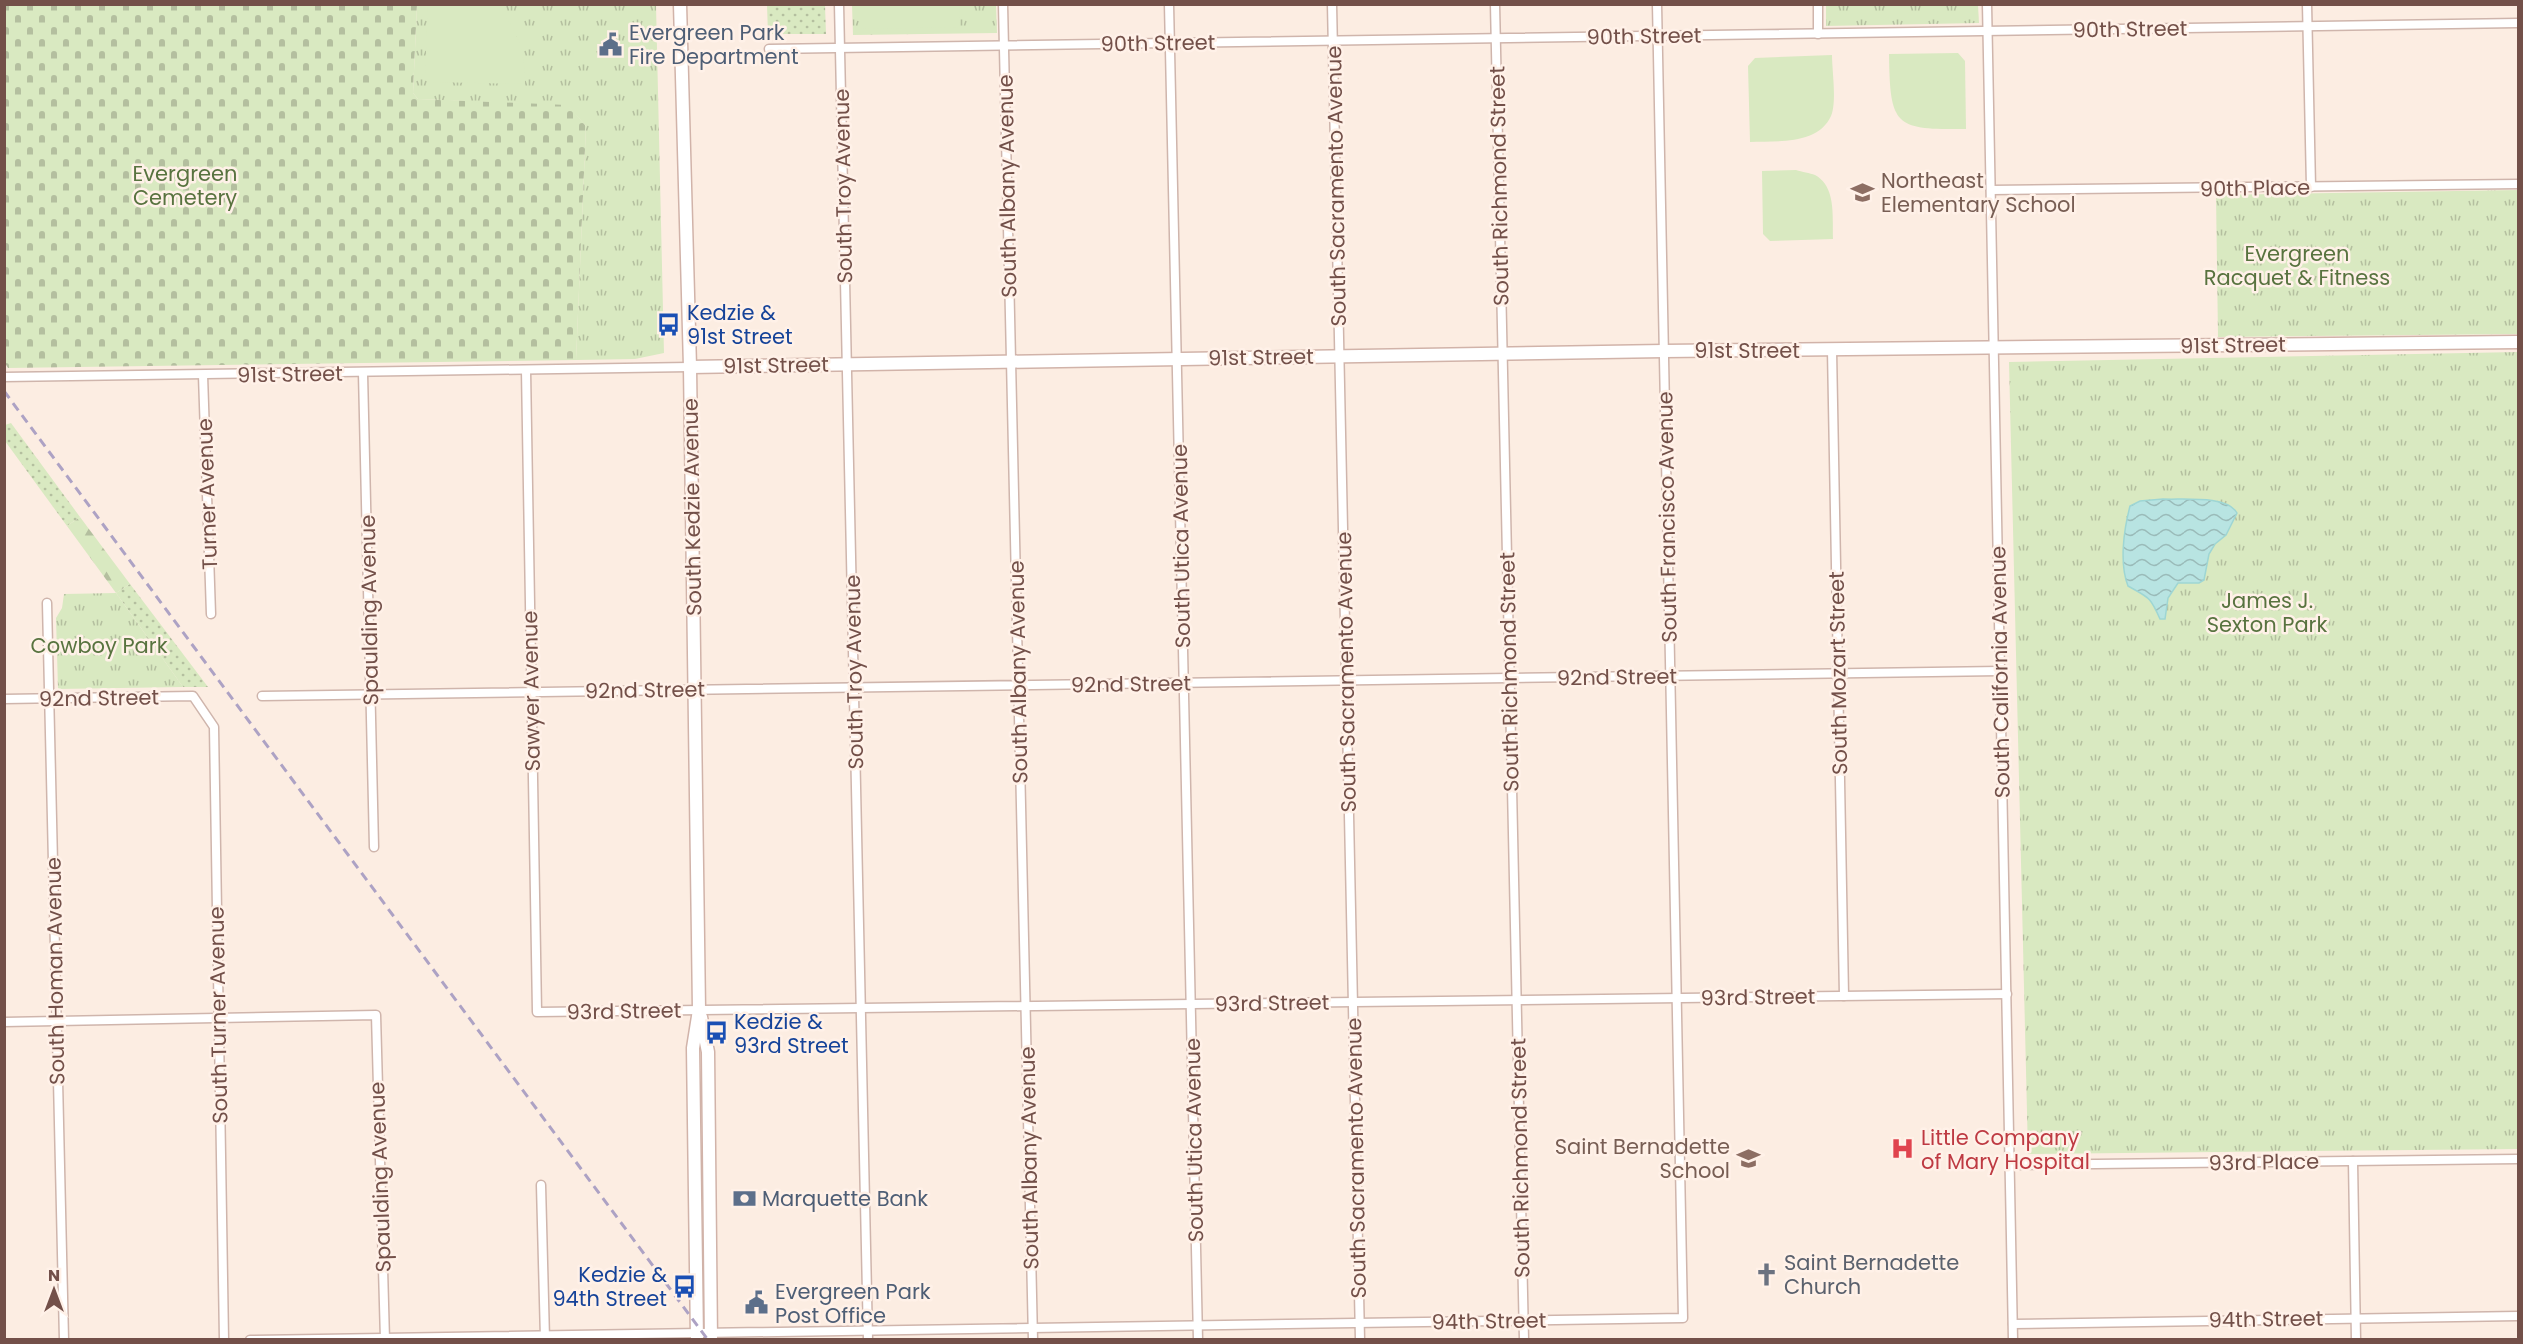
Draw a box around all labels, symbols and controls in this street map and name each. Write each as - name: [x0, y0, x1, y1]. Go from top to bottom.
- street label: 90th Street: [2072, 14, 2188, 44]
- place label: Evergreen Park Fire Department: [629, 18, 799, 71]
- street label: 90th Street: [1586, 21, 1702, 51]
- street label: 90th Street: [1100, 28, 1216, 58]
- public building icon: Evergreen Park Fire Department: [598, 31, 624, 57]
- street label: South Sacramento Avenue: [1319, 45, 1353, 327]
- street label: South Richmond Street: [1482, 66, 1516, 306]
- street label: South Albany Avenue: [991, 74, 1023, 298]
- street label: South Troy Avenue: [827, 88, 859, 284]
- park label: Evergreen Cemetery: [133, 159, 237, 212]
- place label: Northeast Elementary School: [1881, 166, 2076, 219]
- street label: 90th Place: [2200, 173, 2310, 203]
- school or university icon: Northeast Elementary School: [1850, 179, 1876, 205]
- park label: Evergreen Racquet & Fitness: [2204, 239, 2390, 292]
- place label: Kedzie & 91st Street: [687, 298, 793, 351]
- bus stop icon: Kedzie & 91st Street: [656, 311, 682, 337]
- street label: 91st Street: [2180, 330, 2286, 360]
- street label: 91st Street: [1694, 336, 1800, 365]
- street label: 91st Street: [1208, 342, 1314, 372]
- street label: 91st Street: [723, 350, 829, 380]
- street label: 91st Street: [237, 359, 343, 389]
- street label: South Francisco Avenue: [1650, 391, 1684, 643]
- street label: South Kedzie Avenue: [676, 398, 708, 616]
- street label: Turner Avenue: [190, 418, 224, 570]
- street label: South Utica Avenue: [1165, 444, 1197, 648]
- street label: Spaulding Avenue: [353, 514, 385, 706]
- street label: South Sacramento Avenue: [1329, 531, 1363, 813]
- street label: South California Avenue: [1983, 546, 2017, 798]
- street label: South Richmond Street: [1492, 552, 1526, 792]
- street label: South Albany Avenue: [1002, 560, 1034, 784]
- street label: South Mozart Street: [1822, 571, 1854, 775]
- street label: South Troy Avenue: [838, 574, 870, 770]
- park label: James J. Sexton Park: [2207, 586, 2327, 639]
- street label: Sawyer Avenue: [515, 610, 547, 772]
- park label: Cowboy Park: [31, 631, 168, 660]
- street label: 92nd Street: [1557, 661, 1677, 693]
- street label: 92nd Street: [1071, 668, 1191, 700]
- street label: 92nd Street: [585, 674, 705, 706]
- street label: 92nd Street: [39, 682, 159, 714]
- street label: South Homan Avenue: [39, 857, 71, 1085]
- street label: South Turner Avenue: [202, 906, 234, 1124]
- street label: 93rd Street: [1700, 982, 1816, 1012]
- street label: 93rd Street: [1214, 988, 1330, 1018]
- street label: 93rd Street: [566, 996, 682, 1026]
- place label: Kedzie & 93rd Street: [734, 1007, 849, 1060]
- street label: South Sacramento Avenue: [1339, 1017, 1373, 1299]
- bus stop icon: Kedzie & 93rd Street: [703, 1020, 729, 1046]
- street label: South Utica Avenue: [1178, 1038, 1210, 1242]
- street label: South Richmond Street: [1503, 1038, 1537, 1278]
- street label: South Albany Avenue: [1013, 1046, 1045, 1270]
- street label: Spaulding Avenue: [362, 1081, 398, 1273]
- place label: Little Company of Mary Hospital: [1921, 1123, 2090, 1176]
- place label: Saint Bernadette School: [1555, 1132, 1730, 1185]
- hospital icon: Little Company of Mary Hospital: [1890, 1136, 1916, 1162]
- school or university icon: Saint Bernadette School: [1735, 1145, 1761, 1171]
- street label: 93rd Place: [2208, 1147, 2320, 1177]
- place label: Marquette Bank: [762, 1184, 928, 1213]
- bank icon: Marquette Bank: [731, 1185, 757, 1211]
- place label: Saint Bernadette Church: [1784, 1248, 1959, 1301]
- north arrow: [24, 1260, 84, 1320]
- place label: Kedzie & 94th Street: [552, 1260, 667, 1313]
- church icon: Saint Bernadette Church: [1753, 1261, 1779, 1287]
- text: N: [48, 1264, 60, 1287]
- bus stop icon: Kedzie & 94th Street: [672, 1273, 698, 1299]
- place label: Evergreen Park Post Office: [775, 1277, 931, 1330]
- public building icon: Evergreen Park Post Office: [744, 1290, 770, 1316]
- street label: 94th Street: [2208, 1304, 2324, 1334]
- street label: 94th Street: [1431, 1306, 1547, 1336]

